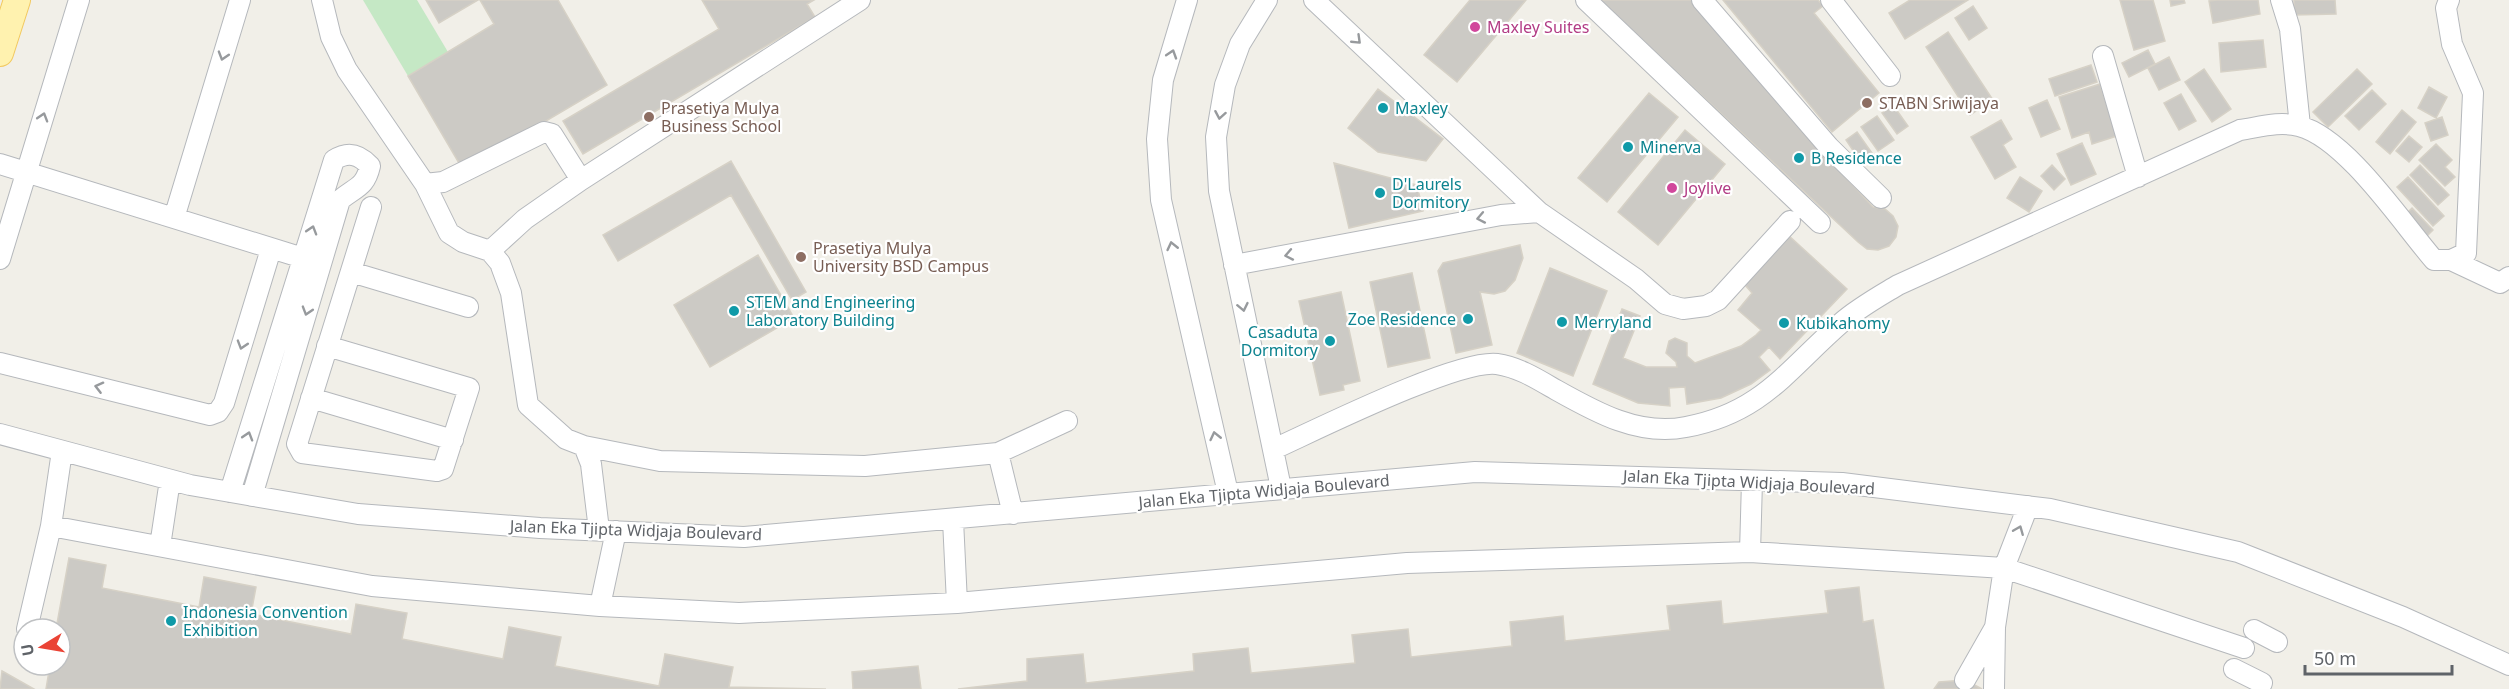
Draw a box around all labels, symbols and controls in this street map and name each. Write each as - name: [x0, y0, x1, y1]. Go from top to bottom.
- place label: Maxley Suites: [1487, 16, 1589, 38]
- marker: Maxley Suites: [1468, 20, 1482, 34]
- one-way arrow: [1349, 33, 1360, 44]
- one-way arrow: [1164, 49, 1177, 60]
- one-way arrow: [218, 50, 230, 61]
- place label: STABN Sriwijaya: [1879, 92, 1999, 114]
- marker: STABN Sriwijaya: [1860, 96, 1874, 110]
- place label: Prasetiya Mulya Business School: [661, 97, 781, 137]
- place label: Maxley: [1395, 97, 1449, 119]
- marker: Maxley: [1376, 101, 1390, 115]
- marker: Prasetiya Mulya Business School: [642, 110, 656, 124]
- one-way arrow: [1214, 110, 1227, 120]
- one-way arrow: [36, 112, 49, 123]
- place label: Minerva: [1640, 136, 1701, 158]
- marker: Minerva: [1621, 140, 1635, 154]
- place label: B Residence: [1811, 147, 1902, 169]
- marker: B Residence: [1792, 151, 1806, 165]
- place label: D'Laurels Dormitory: [1392, 173, 1470, 213]
- place label: Joylive: [1682, 177, 1731, 199]
- marker: Joylive: [1665, 181, 1679, 195]
- marker: D'Laurels Dormitory: [1373, 186, 1387, 200]
- one-way arrow: [1476, 211, 1486, 224]
- one-way arrow: [305, 225, 317, 236]
- place label: Prasetiya Mulya University BSD Campus: [813, 237, 989, 277]
- one-way arrow: [1166, 241, 1179, 251]
- one-way arrow: [1285, 248, 1295, 261]
- marker: Prasetiya Mulya University BSD Campus: [794, 250, 808, 264]
- place label: STEM and Engineering Laboratory Building: [746, 291, 915, 331]
- one-way arrow: [1236, 302, 1249, 312]
- marker: STEM and Engineering Laboratory Building: [727, 304, 741, 318]
- one-way arrow: [302, 305, 314, 315]
- place label: Zoe Residence: [1348, 308, 1456, 330]
- place label: Merryland: [1574, 311, 1652, 333]
- marker: Zoe Residence: [1461, 312, 1475, 326]
- place label: Kubikahomy: [1796, 312, 1891, 334]
- marker: Merryland: [1555, 315, 1569, 329]
- marker: Kubikahomy: [1777, 316, 1791, 330]
- place label: Casaduta Dormitory: [1241, 321, 1319, 361]
- marker: Casaduta Dormitory: [1323, 334, 1337, 348]
- one-way arrow: [237, 339, 249, 350]
- one-way arrow: [94, 382, 104, 395]
- one-way arrow: [241, 431, 253, 442]
- one-way arrow: [1210, 431, 1223, 441]
- street label: Jalan Eka Tjipta Widjaja Boulevard: [1620, 464, 1876, 500]
- street label: Jalan Eka Tjipta Widjaja Boulevard: [1135, 469, 1391, 513]
- street label: Jalan Eka Tjipta Widjaja Boulevard: [508, 515, 762, 545]
- one-way arrow: [2012, 525, 2024, 536]
- place label: Indonesia Convention Exhibition: [183, 601, 348, 641]
- marker: Indonesia Convention Exhibition: [164, 614, 178, 628]
- north arrow: [12, 617, 72, 677]
- scale bar: [2305, 638, 2452, 676]
- text: U: [15, 642, 39, 658]
- text: 50 m: [2314, 646, 2356, 670]

